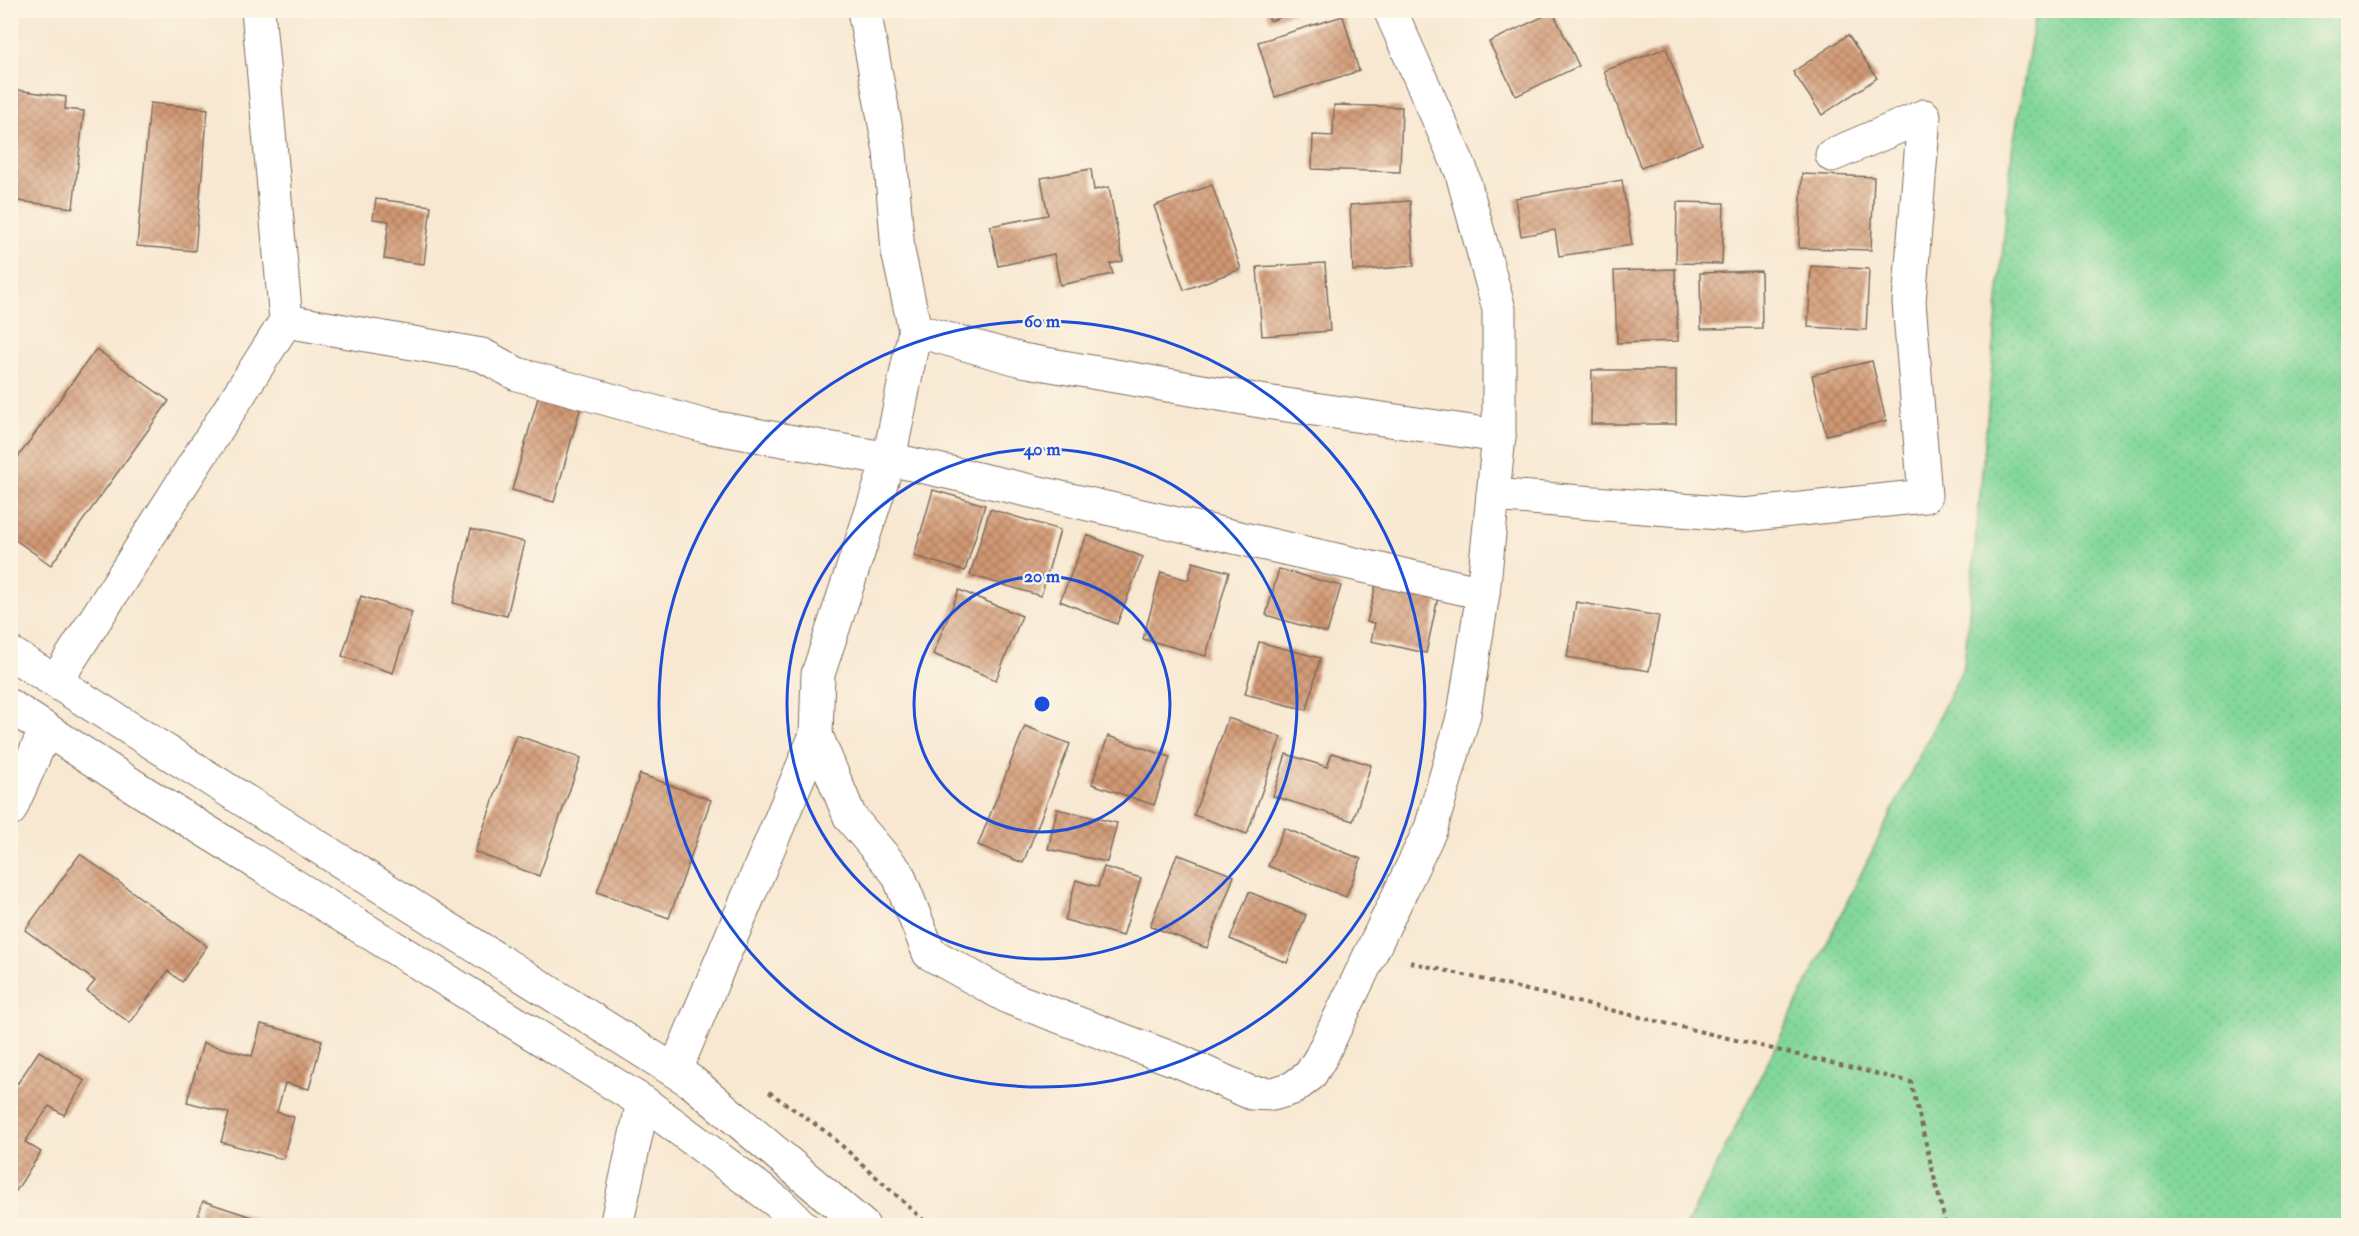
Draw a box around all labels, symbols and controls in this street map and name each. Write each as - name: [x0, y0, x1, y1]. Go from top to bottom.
- text: 60 m: [1024, 310, 1061, 333]
- text: 40 m: [1023, 438, 1061, 461]
- text: 20 m: [1024, 565, 1061, 588]
- centre of rings: [1032, 694, 1052, 714]

